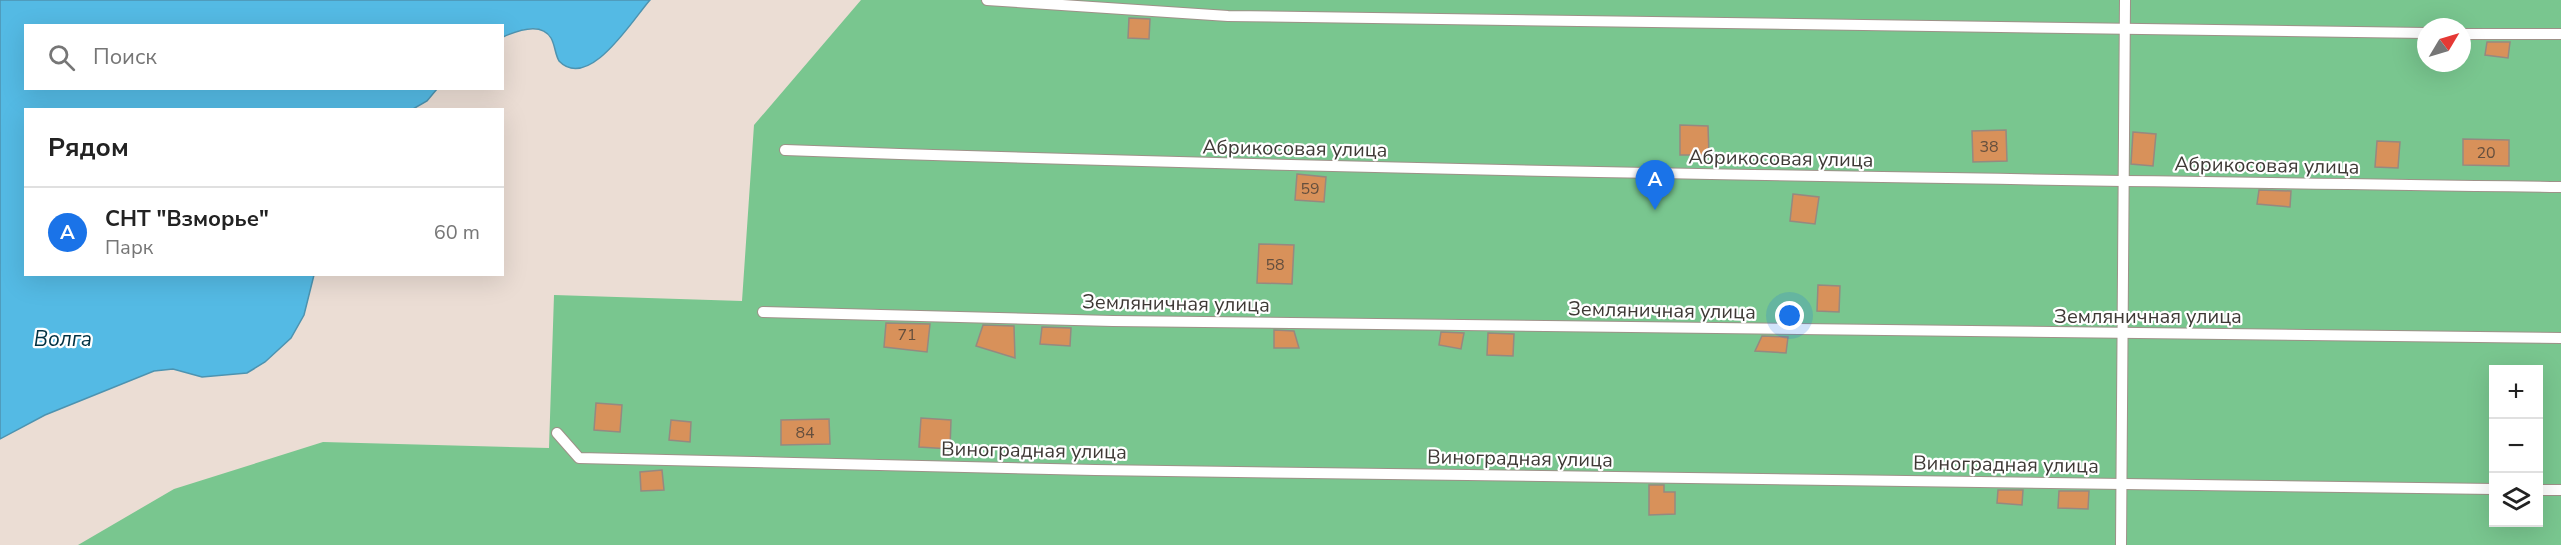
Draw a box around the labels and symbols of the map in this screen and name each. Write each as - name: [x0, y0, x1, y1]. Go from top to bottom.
- north arrow: [2417, 18, 2471, 72]
- street label: Абрикосовая улица: [1202, 133, 1388, 164]
- house number: 38: [1979, 136, 1999, 158]
- house number: 20: [2476, 142, 2496, 164]
- street label: Абрикосовая улица: [1688, 143, 1874, 174]
- street label: Абрикосовая улица: [2174, 150, 2360, 181]
- pin: A: [1636, 160, 1674, 210]
- house number: 59: [1300, 178, 1320, 200]
- house number: 58: [1265, 254, 1285, 276]
- street label: Земляничная улица: [1082, 288, 1270, 319]
- street label: Земляничная улица: [1568, 295, 1756, 326]
- your location: [1775, 301, 1804, 330]
- street label: Земляничная улица: [2054, 303, 2242, 330]
- house number: 71: [897, 324, 917, 346]
- water label: Волга: [34, 325, 92, 353]
- house number: 84: [795, 422, 815, 444]
- street label: Виноградная улица: [941, 435, 1127, 466]
- street label: Виноградная улица: [1427, 443, 1613, 474]
- street label: Виноградная улица: [1913, 449, 2099, 480]

